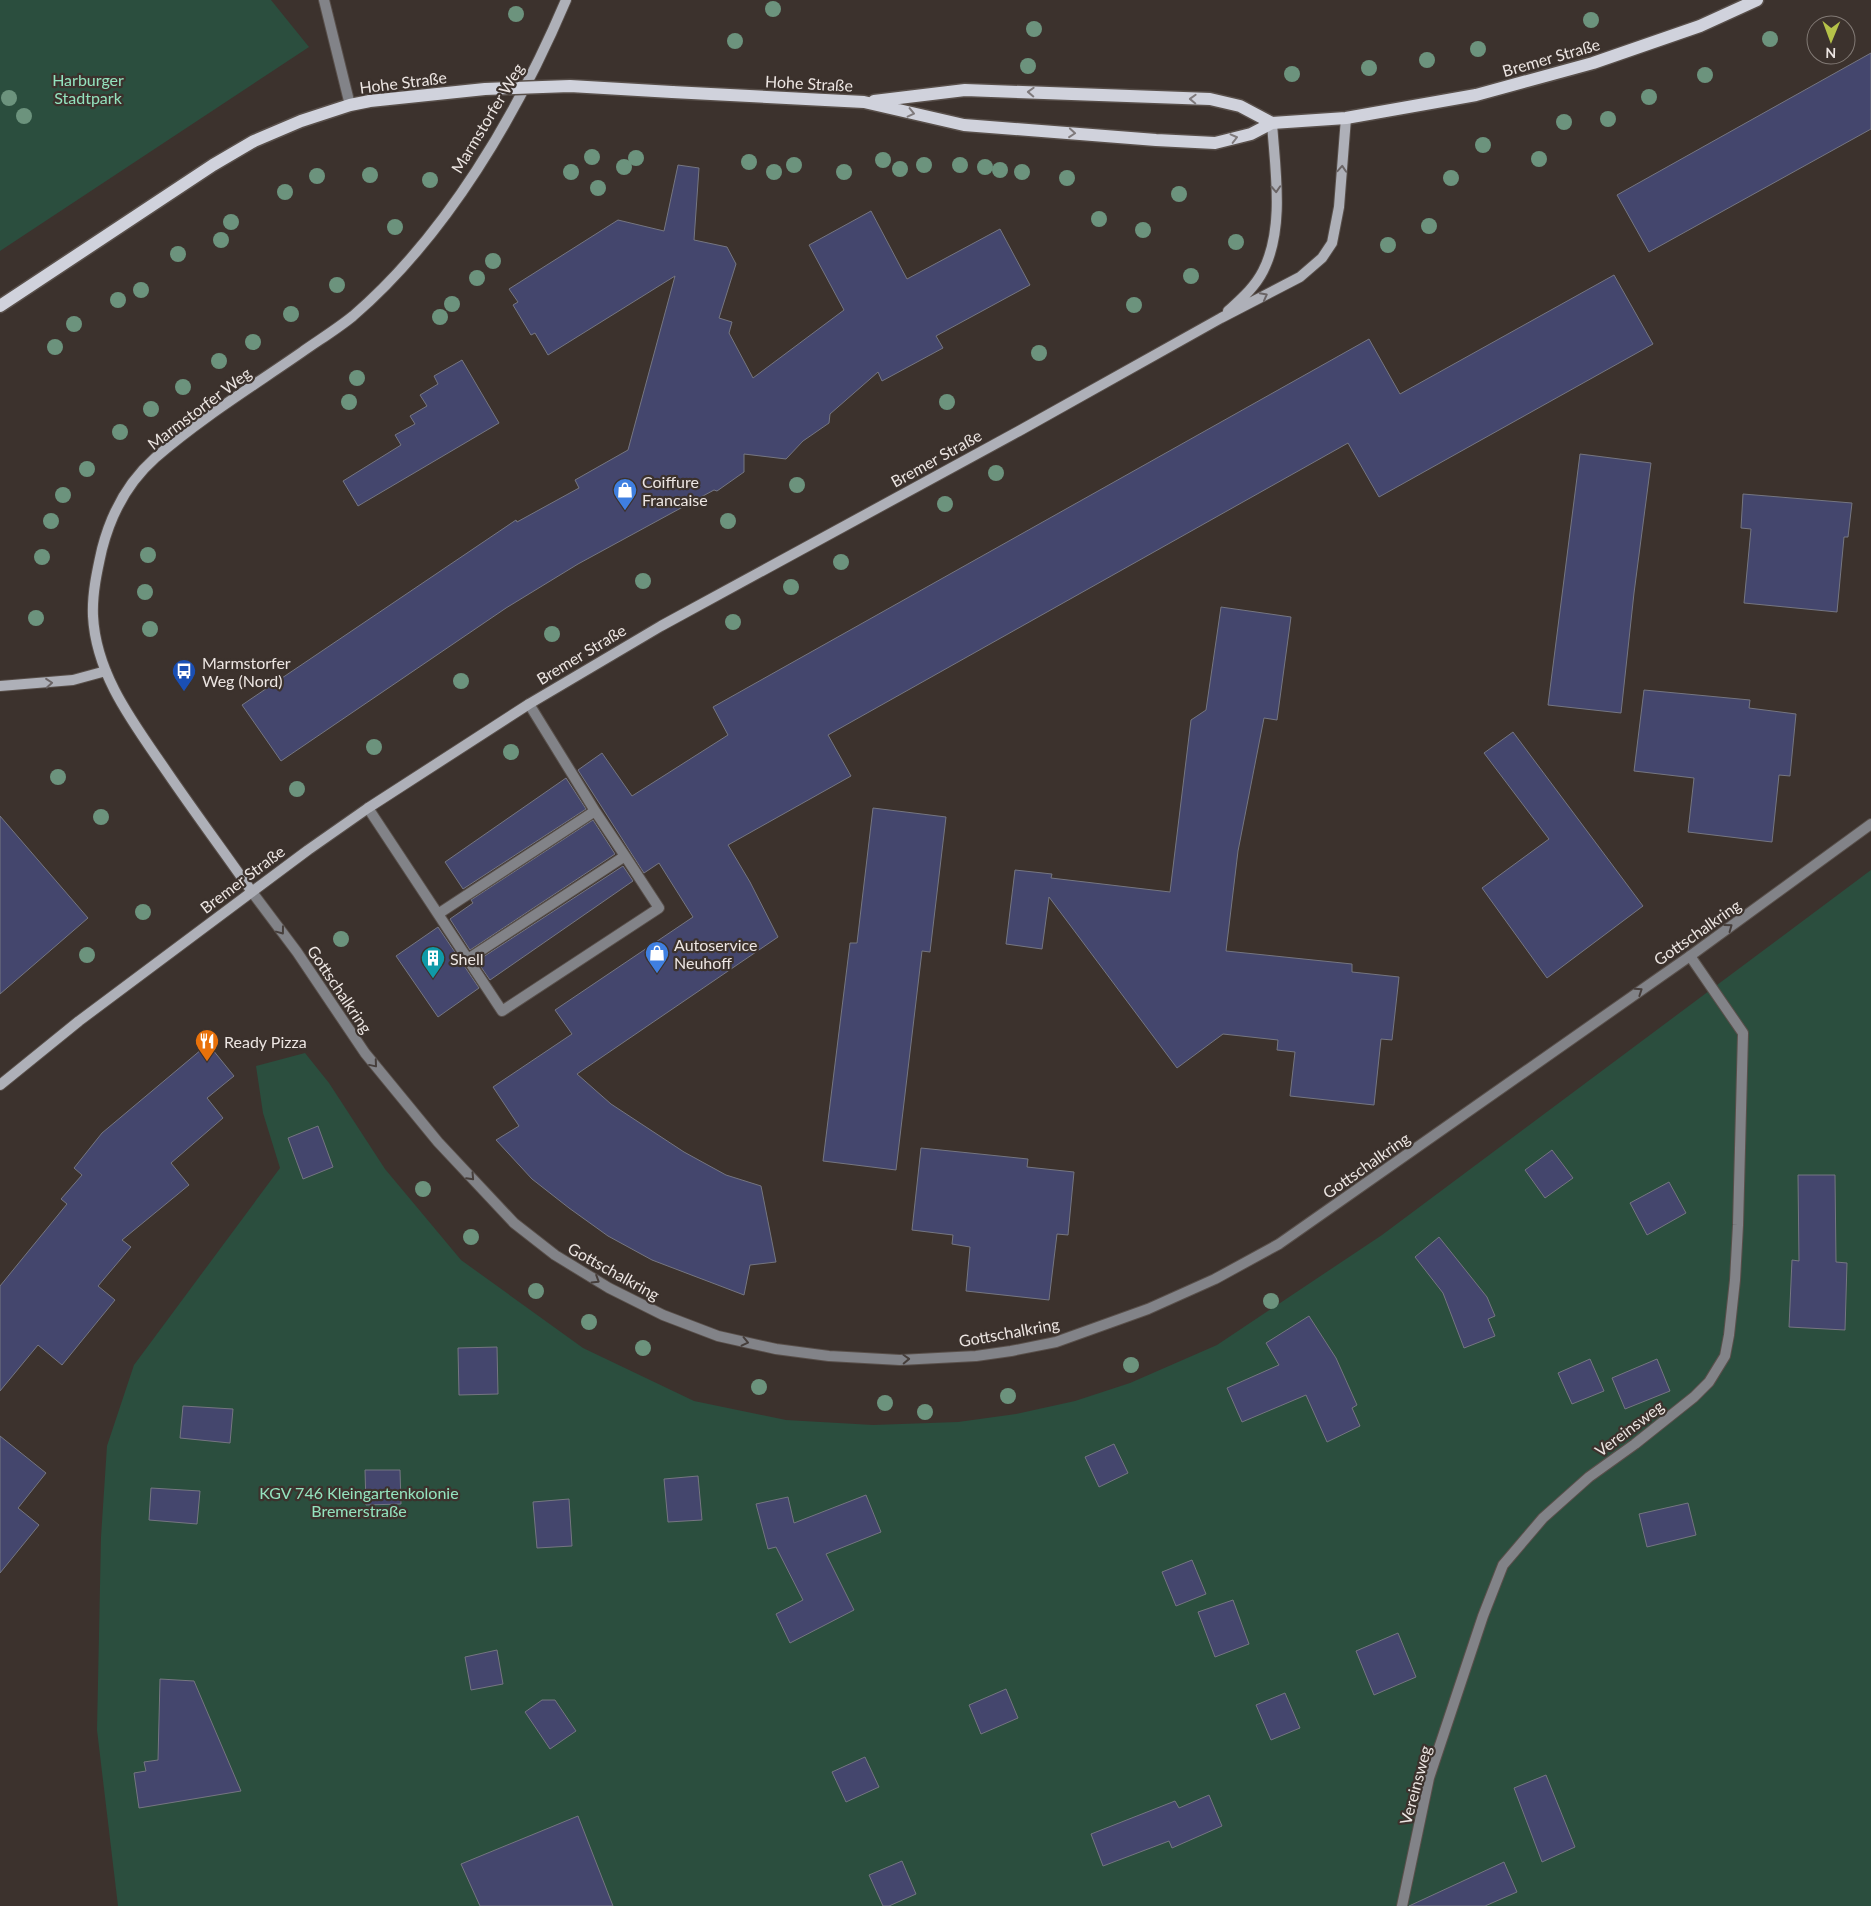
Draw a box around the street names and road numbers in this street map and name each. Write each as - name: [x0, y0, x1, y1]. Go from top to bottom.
- street label: Bremer Straße: [1500, 34, 1602, 80]
- street label: Marmstorfer Weg: [447, 60, 527, 176]
- street label: Hohe Straße: [358, 67, 448, 97]
- street label: Hohe Straße: [765, 71, 853, 95]
- street label: Marmstorfer Weg: [143, 363, 255, 453]
- street label: Bremer Straße: [887, 425, 985, 491]
- street label: Bremer Straße: [533, 620, 629, 688]
- street label: Bremer Straße: [196, 841, 288, 917]
- street label: Gottschalkring: [1650, 895, 1744, 969]
- street label: Gottschalkring: [304, 942, 376, 1036]
- street label: Gottschalkring: [1319, 1128, 1413, 1202]
- street label: Gottschalkring: [565, 1238, 663, 1304]
- street label: Gottschalkring: [957, 1314, 1061, 1350]
- street label: Vereinsweg: [1591, 1396, 1667, 1460]
- street label: Vereinsweg: [1395, 1743, 1435, 1827]

